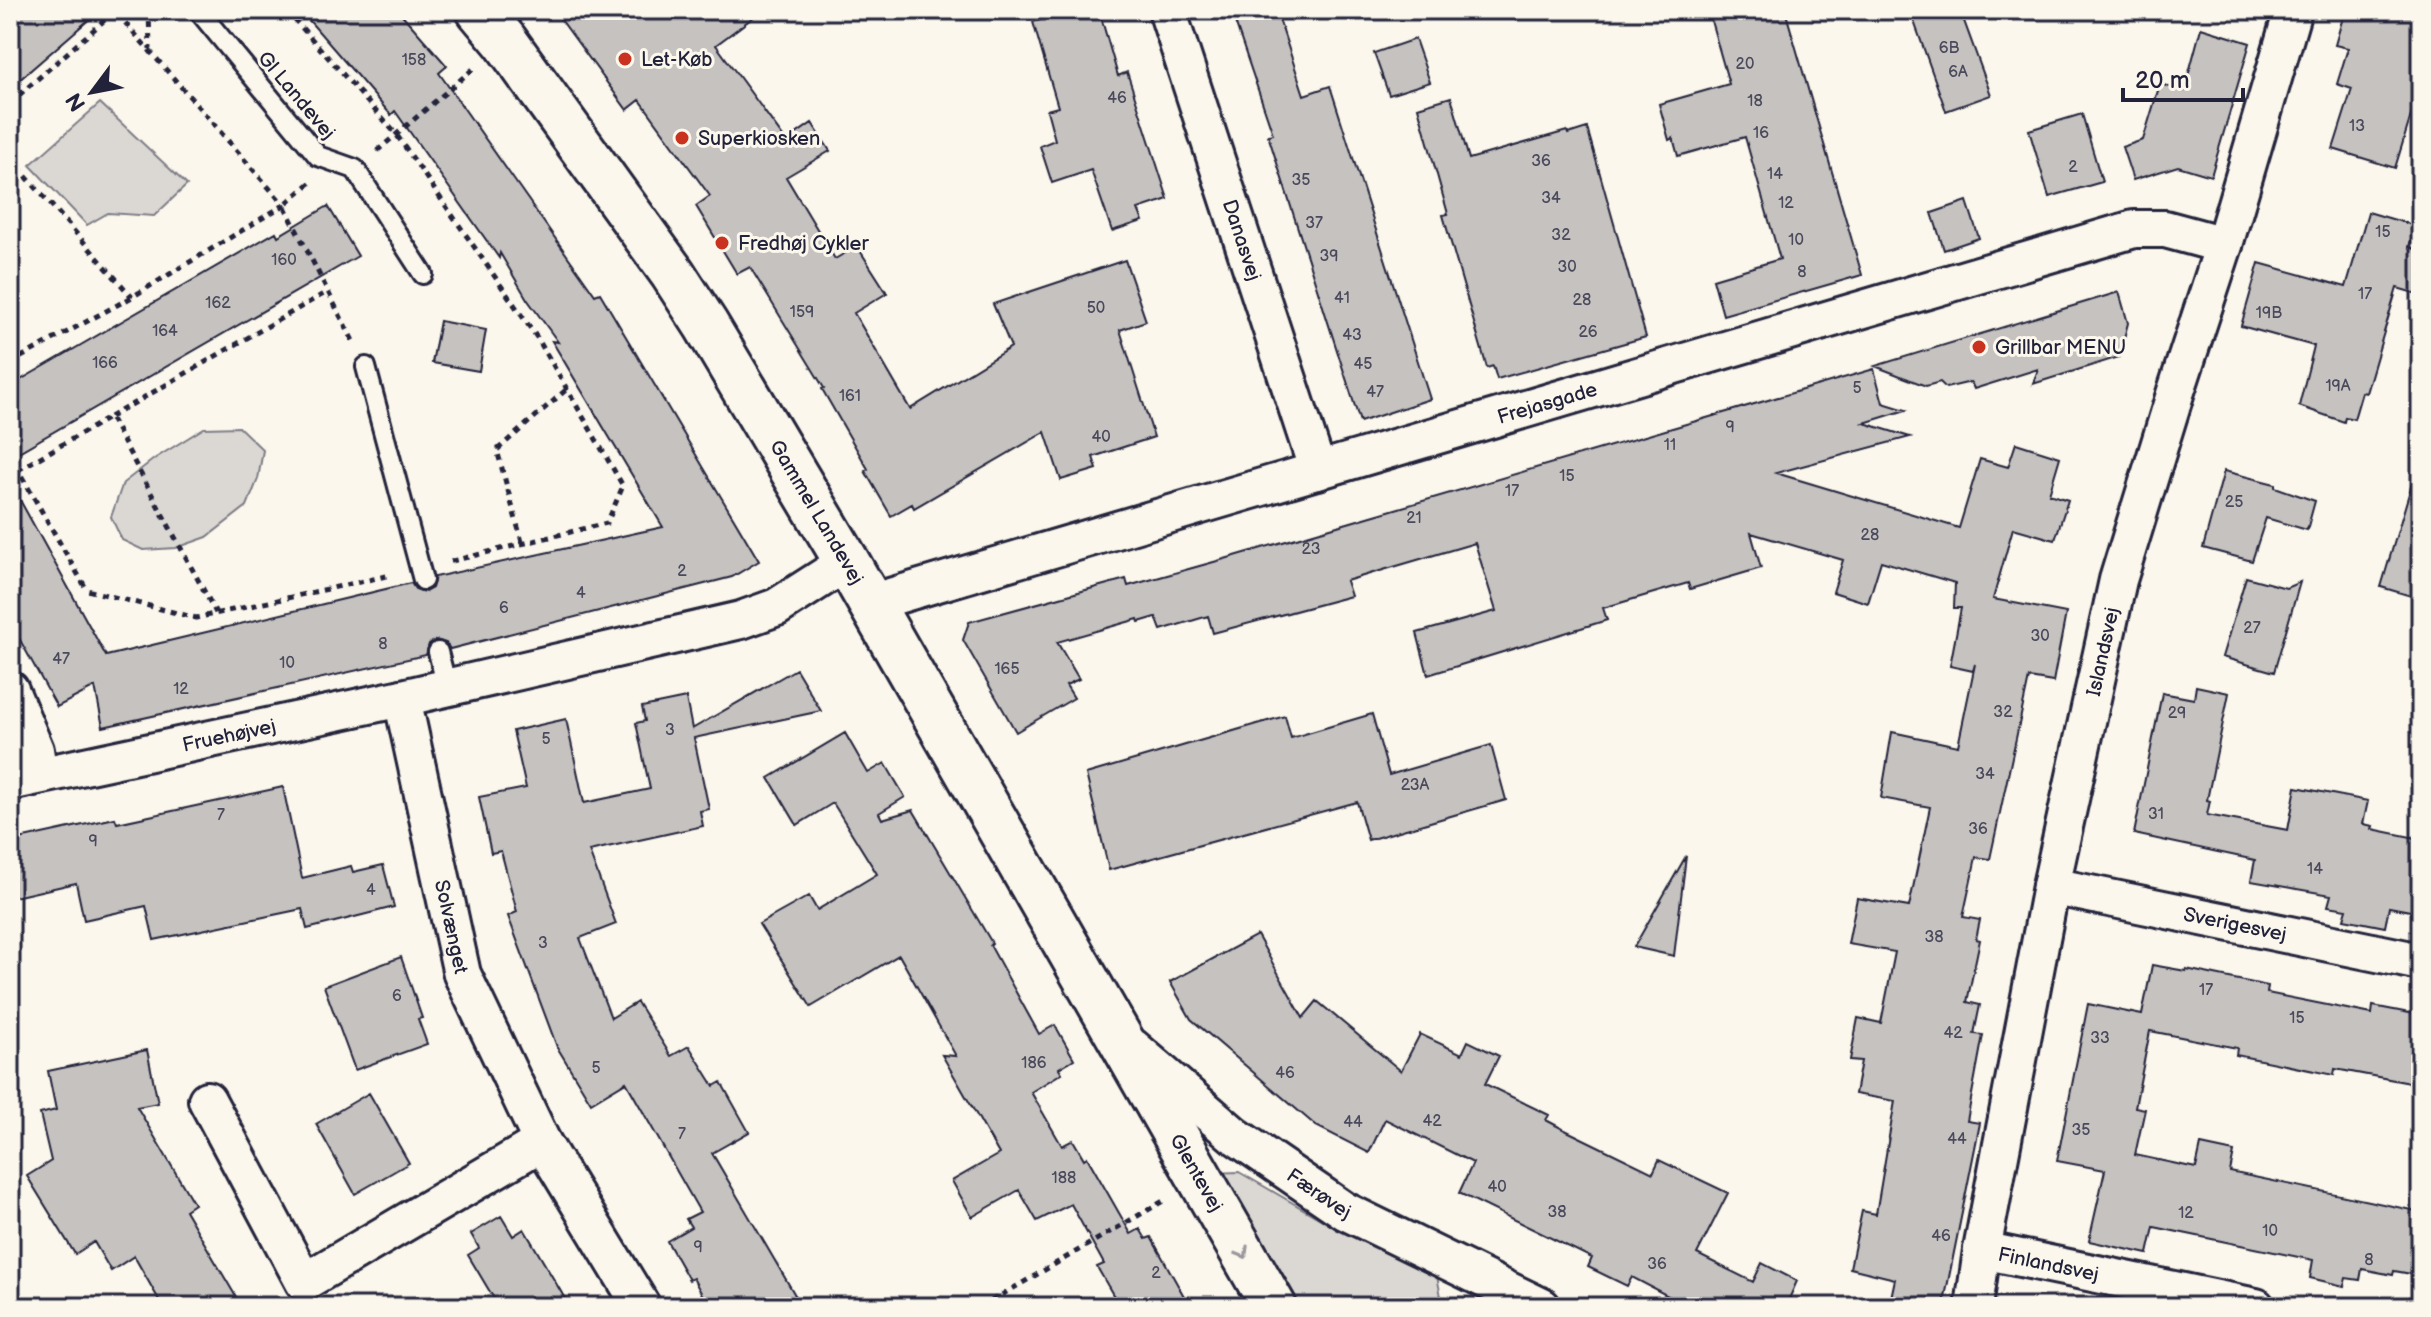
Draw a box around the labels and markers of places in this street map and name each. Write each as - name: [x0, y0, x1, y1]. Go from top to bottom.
- place label: Let-Køb: [641, 48, 712, 72]
- marker: Let-Køb: [616, 50, 634, 68]
- place label: Superkiosken: [698, 127, 820, 151]
- marker: Superkiosken: [673, 129, 691, 147]
- place label: Fredhøj Cykler: [738, 232, 869, 256]
- marker: Fredhøj Cykler: [713, 234, 731, 252]
- place label: Grillbar MENU: [1995, 336, 2126, 360]
- marker: Grillbar MENU: [1970, 338, 1988, 356]

